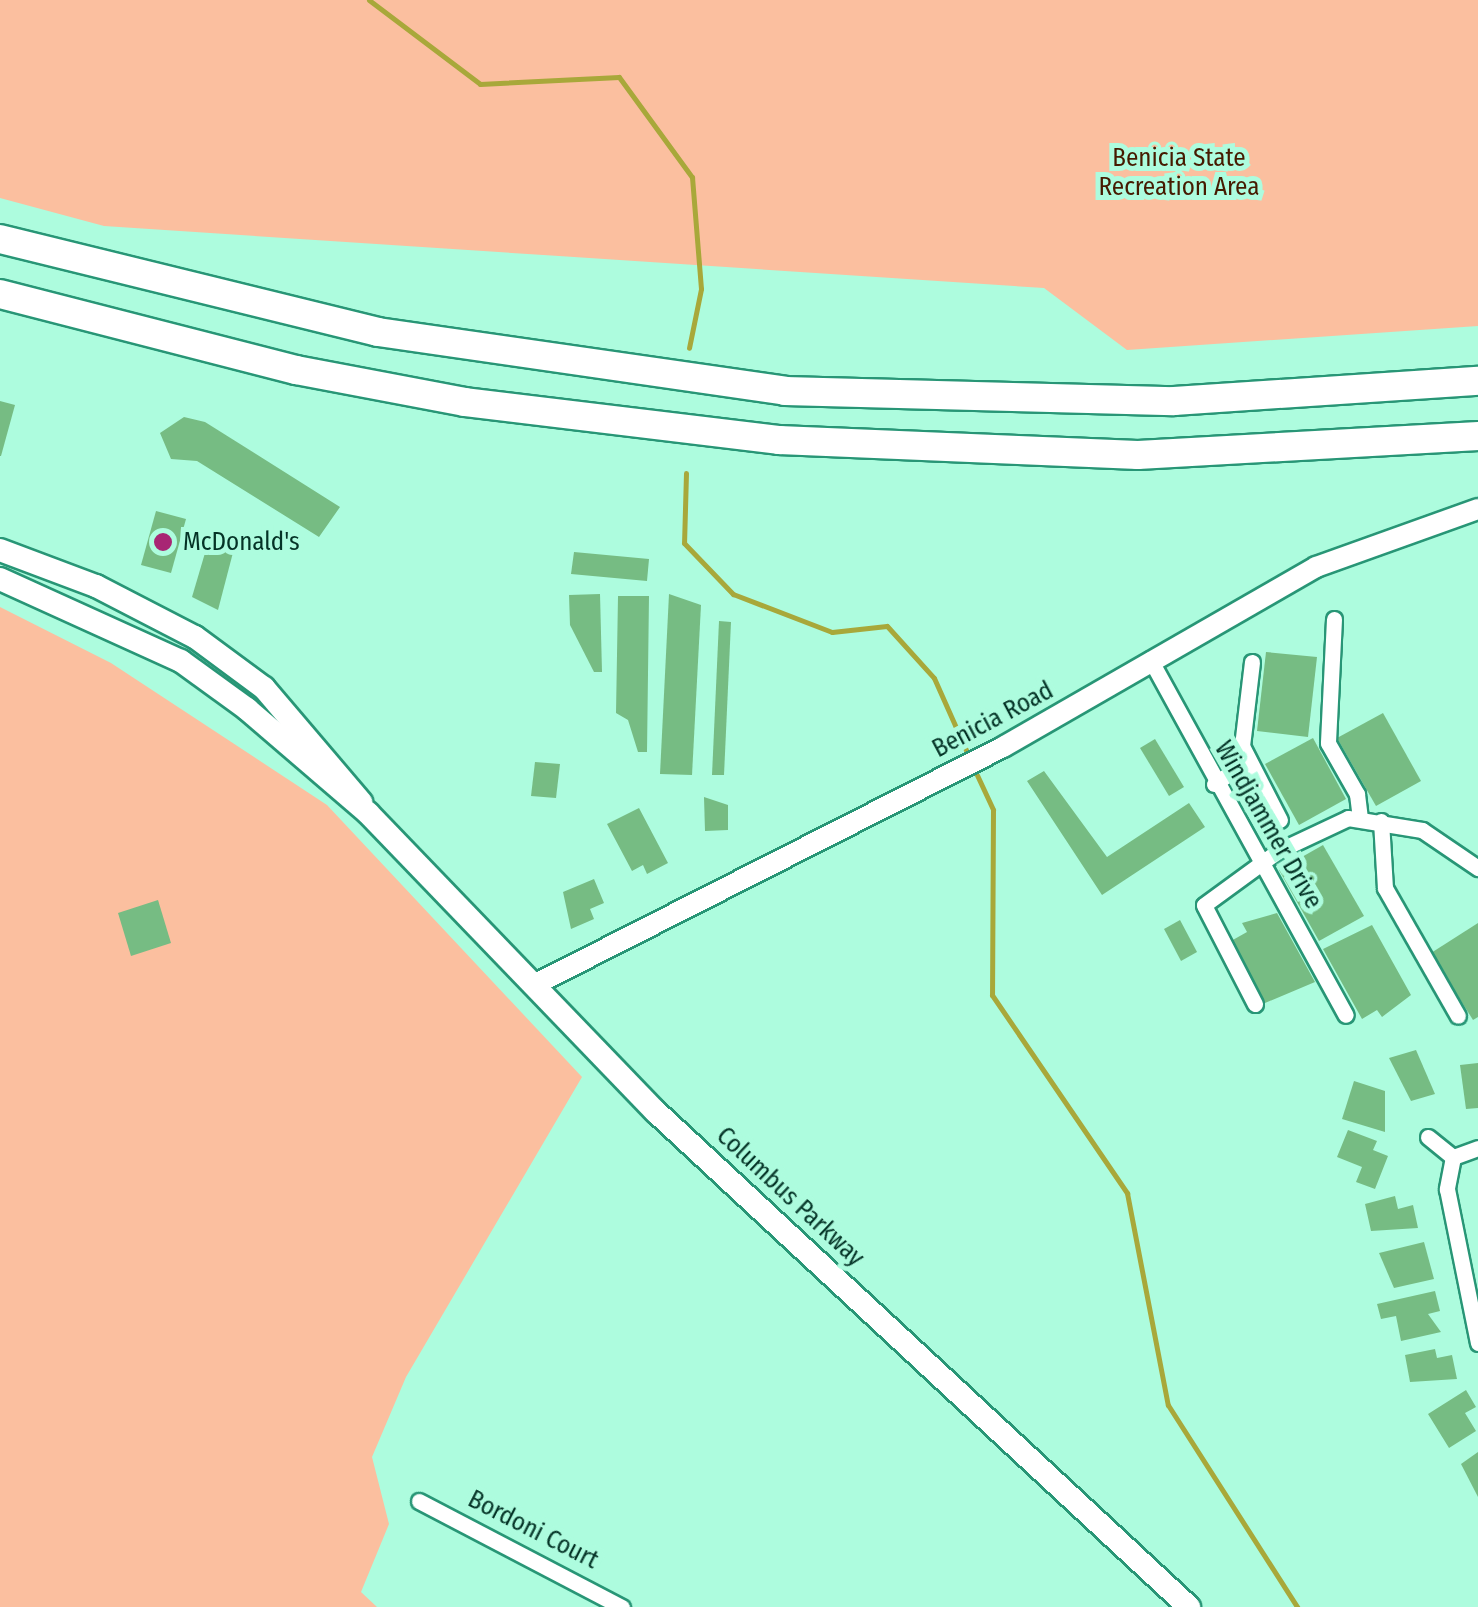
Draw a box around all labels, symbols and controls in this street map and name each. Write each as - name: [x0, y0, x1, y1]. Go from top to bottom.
- park label: Benicia State Recreation Area: [1099, 144, 1259, 203]
- place label: McDonald's: [183, 527, 300, 557]
- marker: McDonald's: [152, 531, 174, 553]
- street label: Benicia Road: [927, 676, 1059, 764]
- street label: Windjammer Drive: [1208, 736, 1328, 914]
- street label: Columbus Parkway: [710, 1121, 870, 1273]
- street label: Bordoni Court: [463, 1484, 603, 1576]

